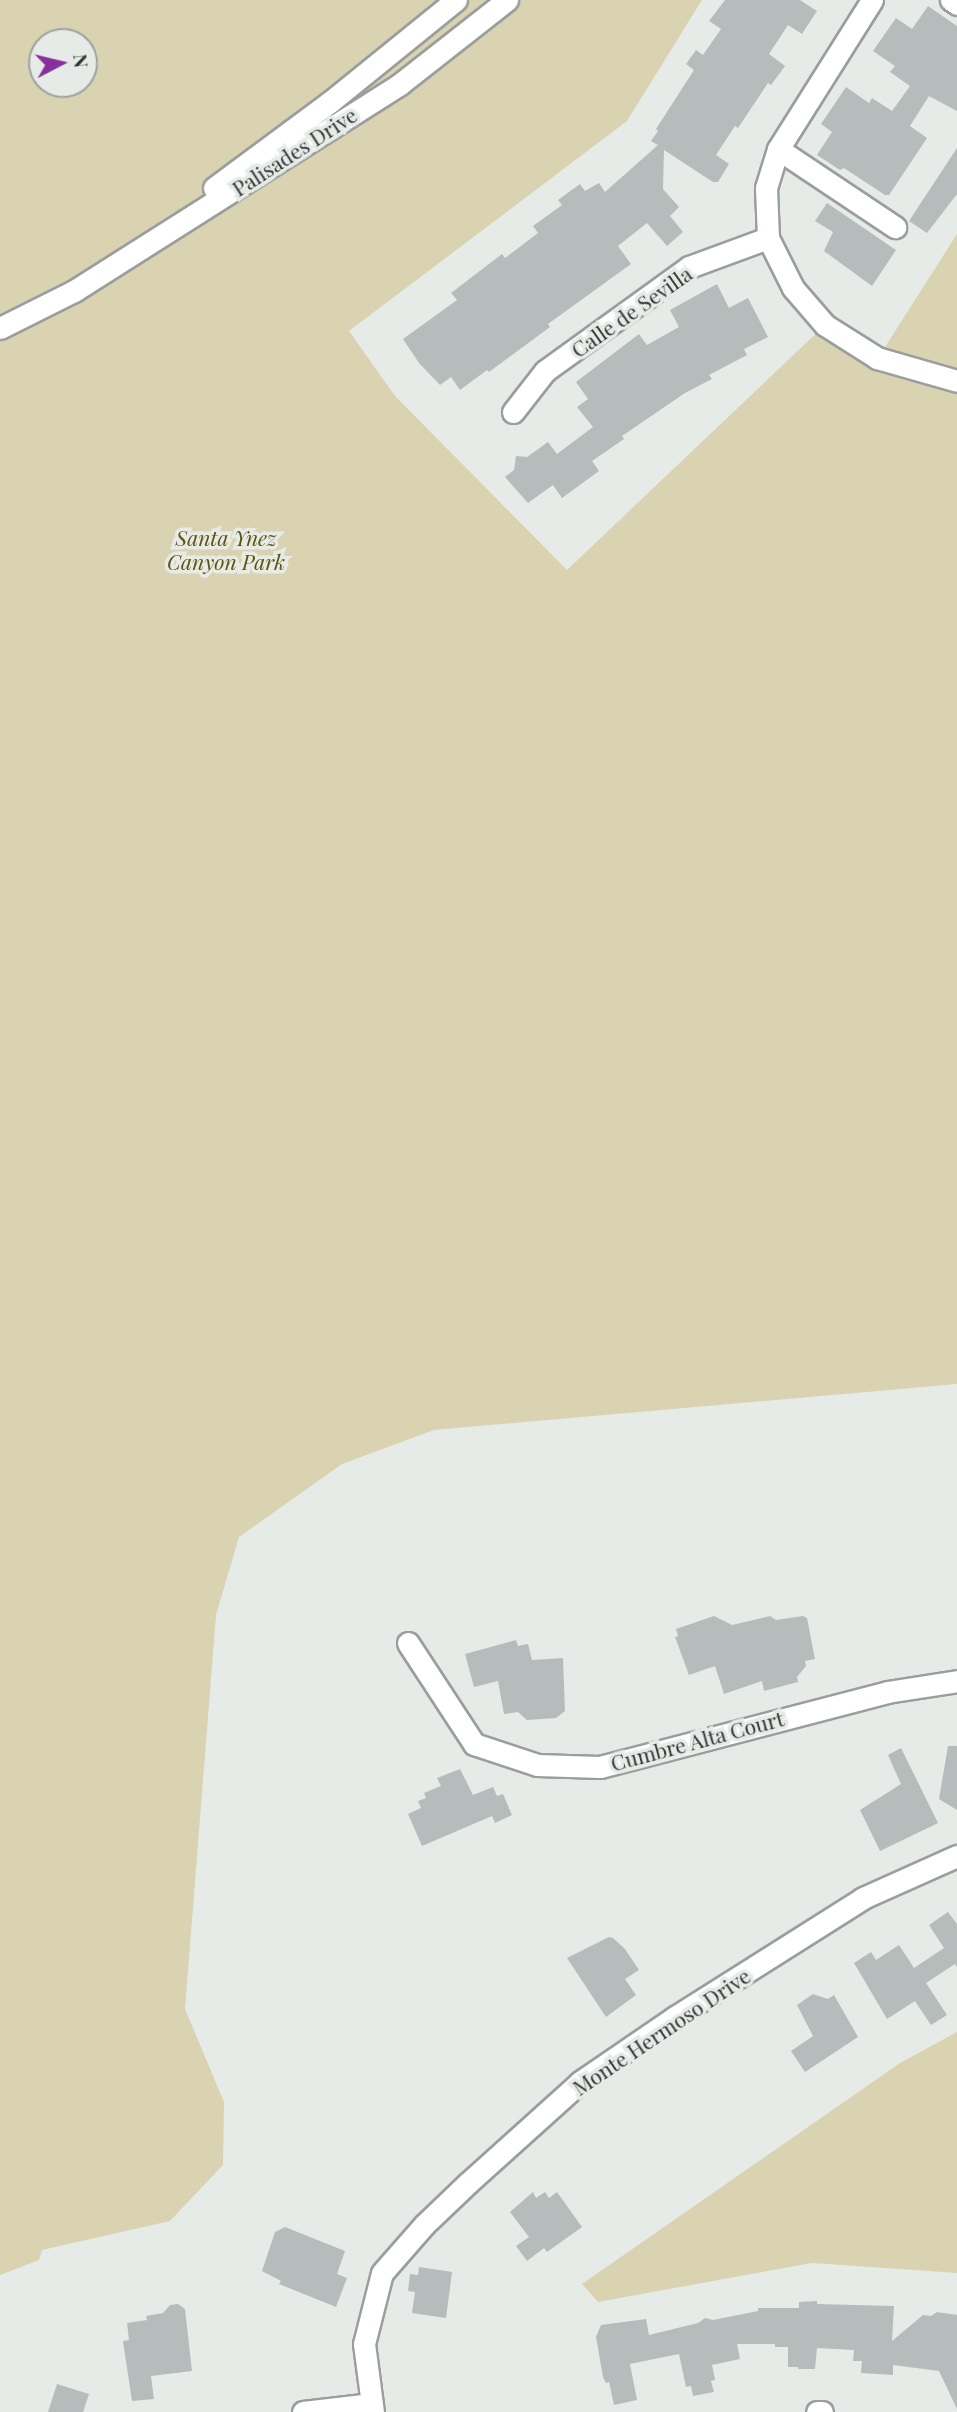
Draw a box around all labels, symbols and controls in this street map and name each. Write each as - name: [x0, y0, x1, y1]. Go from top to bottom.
- north arrow: [28, 28, 98, 98]
- text: N: [68, 52, 96, 69]
- street label: Palisades Drive: [227, 101, 361, 201]
- street label: Calle de Sevilla: [566, 260, 696, 362]
- park label: Santa Ynez Canyon Park: [167, 524, 285, 574]
- street label: Cumbre Alta Court: [607, 1705, 787, 1775]
- street label: Monte Hermoso Drive: [568, 1962, 754, 2100]

